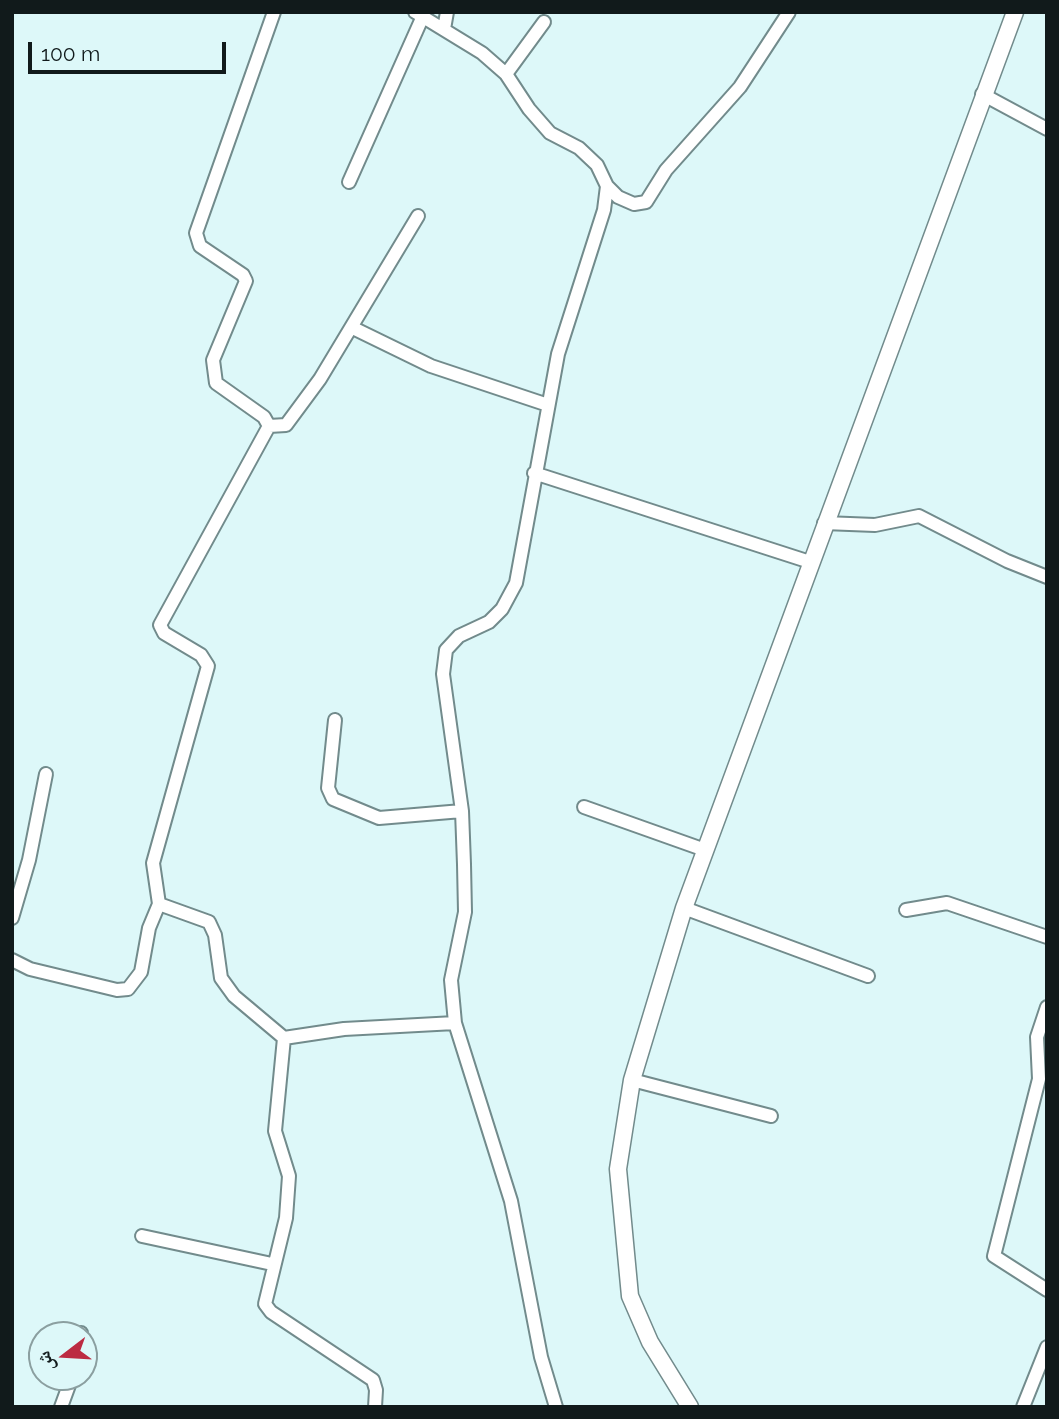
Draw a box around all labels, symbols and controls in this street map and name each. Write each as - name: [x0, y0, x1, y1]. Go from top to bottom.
- scale bar: [32, 28, 229, 72]
- text: 100 m: [41, 41, 100, 66]
- north arrow: [28, 1321, 98, 1391]
- text: ش: [31, 1349, 58, 1374]

